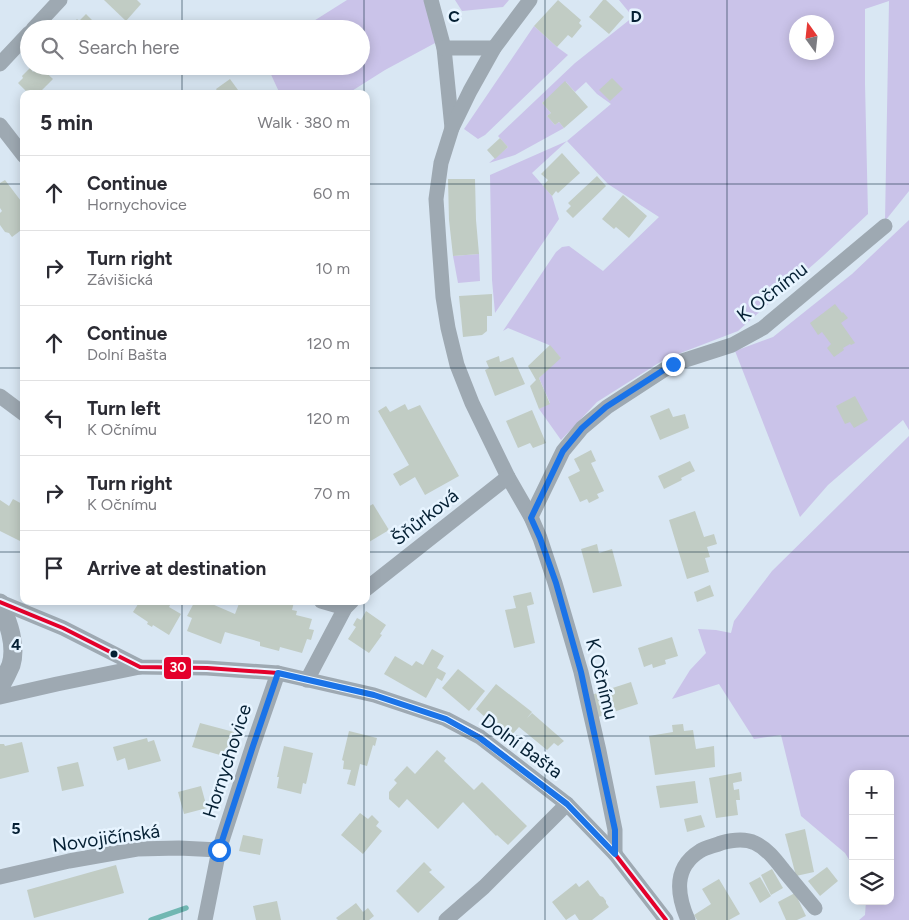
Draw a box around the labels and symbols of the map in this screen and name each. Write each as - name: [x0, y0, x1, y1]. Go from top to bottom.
- text: C: [448, 7, 460, 26]
- text: D: [630, 7, 642, 26]
- north arrow: [789, 15, 834, 60]
- street label: K Očnímu: [732, 257, 812, 327]
- route end: [662, 353, 685, 376]
- street label: Šňůrková: [387, 484, 463, 550]
- text: 4: [11, 635, 21, 654]
- street label: K Očnímu: [581, 636, 623, 722]
- unlabelled marker: [109, 649, 119, 659]
- line badge: 30: [163, 656, 192, 680]
- text: 30: [170, 659, 186, 676]
- street label: Hornychovice: [198, 701, 256, 821]
- street label: Dolní Bašta: [477, 709, 567, 783]
- text: 5: [11, 819, 21, 838]
- street label: Novojičínská: [51, 819, 161, 857]
- route start: [208, 839, 231, 862]

